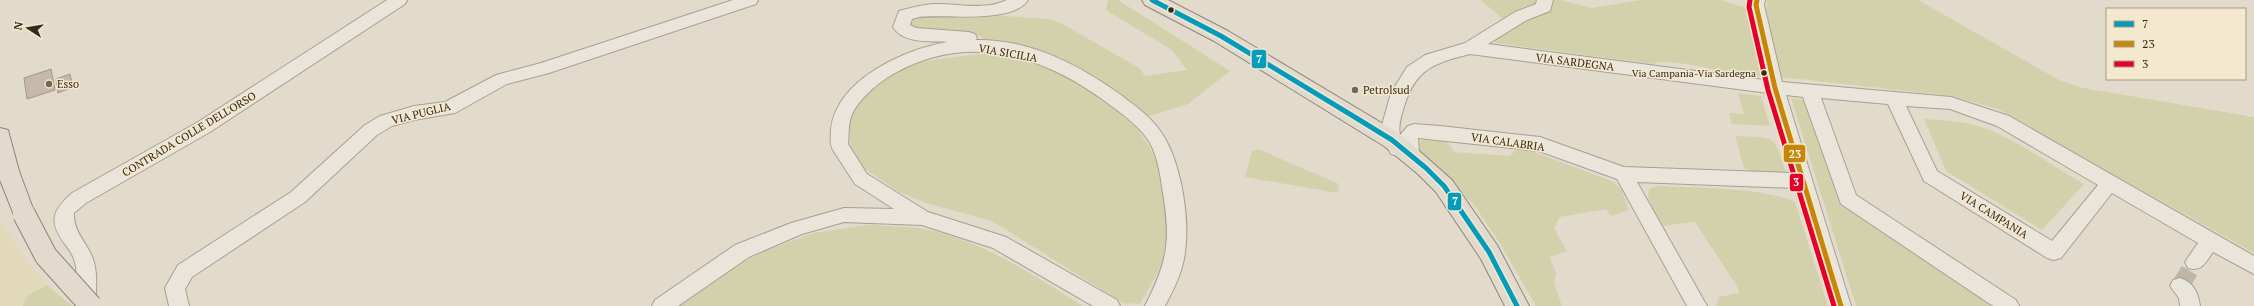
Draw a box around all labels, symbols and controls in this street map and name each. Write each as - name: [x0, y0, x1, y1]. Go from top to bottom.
- unlabelled marker: [1166, 5, 1176, 15]
- north arrow: [8, 8, 48, 48]
- legend: [2106, 8, 2246, 80]
- text: 7: [2142, 16, 2148, 31]
- text: N: [11, 20, 26, 31]
- text: 23: [2142, 36, 2155, 51]
- street label: VIA SICILIA: [977, 41, 1039, 65]
- line badge: 7: [1251, 49, 1267, 69]
- street label: VIA SARDEGNA: [1535, 50, 1616, 74]
- text: 7: [1256, 52, 1262, 66]
- text: 3: [2142, 56, 2148, 71]
- place label: Via Campania-Via Sardegna: [1632, 67, 1756, 80]
- marker: Via Campania-Via Sardegna: [1759, 68, 1769, 78]
- place label: Esso: [57, 77, 79, 91]
- marker: Esso: [44, 79, 54, 89]
- place label: Petrolsud: [1363, 83, 1410, 97]
- marker: Petrolsud: [1350, 85, 1360, 95]
- street label: CONTRADA COLLE DELL'ORSO: [119, 88, 259, 180]
- street label: VIA PUGLIA: [390, 99, 452, 127]
- street label: VIA CALABRIA: [1470, 130, 1546, 154]
- line badge: 23: [1783, 144, 1806, 163]
- text: 23: [1789, 147, 1801, 161]
- line badge: 3: [1789, 173, 1804, 192]
- text: 3: [1793, 175, 1799, 189]
- street label: VIA CAMPANIA: [1957, 188, 2031, 242]
- line badge: 7: [1447, 192, 1462, 211]
- text: 7: [1452, 194, 1458, 208]

